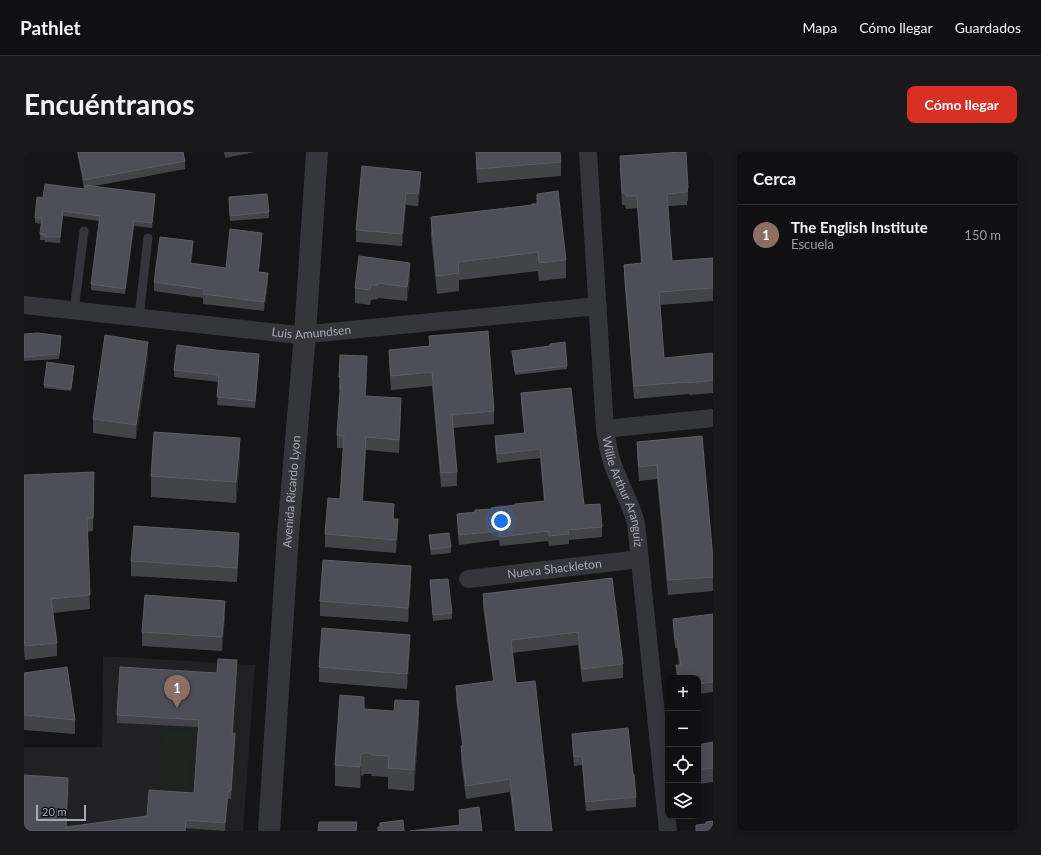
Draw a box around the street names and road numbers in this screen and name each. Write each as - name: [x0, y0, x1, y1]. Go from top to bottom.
- street label: Luis Amundsen: [271, 322, 352, 342]
- street label: Avenida Ricardo Lyon: [279, 435, 303, 548]
- street label: Willie Arthur Aranguiz: [599, 435, 647, 548]
- street label: Nueva Shackleton: [506, 556, 602, 581]

